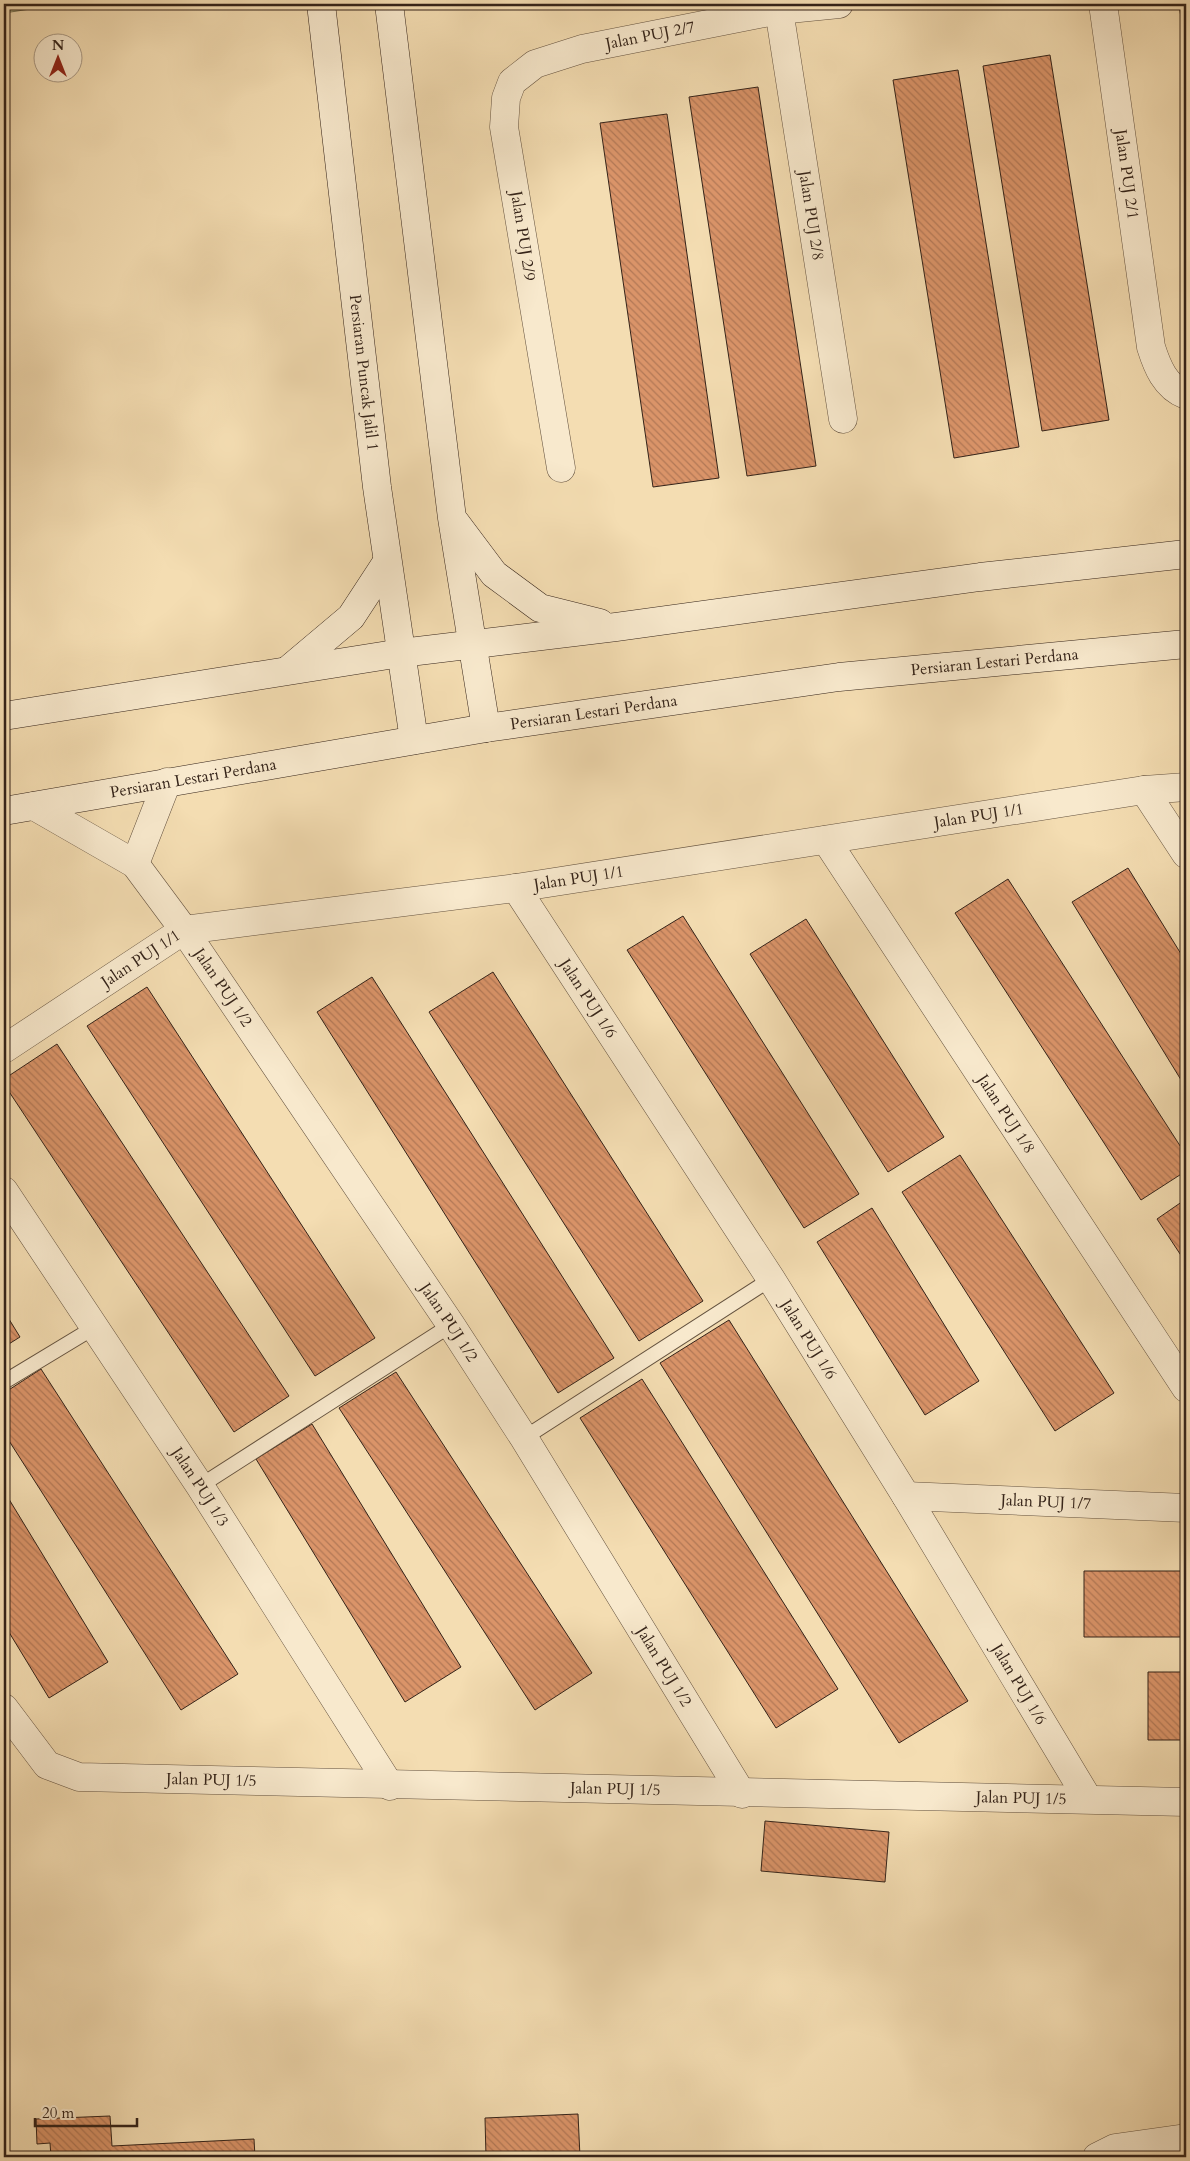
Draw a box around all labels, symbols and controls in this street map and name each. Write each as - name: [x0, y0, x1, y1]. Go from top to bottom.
- street label: Jalan PUJ 2/7: [602, 16, 697, 55]
- north arrow: [32, 32, 82, 82]
- text: N: [52, 36, 64, 55]
- street label: Jalan PUJ 2/1: [1109, 126, 1144, 221]
- street label: Jalan PUJ 2/8: [793, 167, 829, 262]
- street label: Jalan PUJ 2/9: [505, 188, 541, 282]
- street label: Persiaran Puncak Jalil 1: [344, 293, 384, 452]
- street label: Persiaran Lestari Perdana: [910, 643, 1080, 681]
- street label: Persiaran Lestari Perdana: [509, 689, 679, 735]
- street label: Persiaran Lestari Perdana: [108, 753, 278, 804]
- street label: Jalan PUJ 1/1: [931, 798, 1025, 834]
- street label: Jalan PUJ 1/1: [530, 860, 625, 896]
- street label: Jalan PUJ 1/1: [95, 924, 185, 994]
- street label: Jalan PUJ 1/2: [187, 942, 257, 1031]
- street label: Jalan PUJ 1/6: [553, 953, 622, 1043]
- street label: Jalan PUJ 1/8: [971, 1069, 1040, 1158]
- street label: Jalan PUJ 1/2: [413, 1277, 483, 1366]
- street label: Jalan PUJ 1/6: [774, 1293, 842, 1384]
- street label: Jalan PUJ 1/3: [165, 1441, 234, 1531]
- street label: Jalan PUJ 1/7: [998, 1489, 1092, 1515]
- street label: Jalan PUJ 1/2: [630, 1621, 697, 1711]
- street label: Jalan PUJ 1/6: [985, 1638, 1052, 1729]
- street label: Jalan PUJ 1/5: [164, 1768, 257, 1792]
- street label: Jalan PUJ 1/5: [568, 1777, 661, 1801]
- street label: Jalan PUJ 1/5: [974, 1786, 1067, 1810]
- scale bar: [35, 2096, 138, 2128]
- text: 20 m: [42, 2103, 74, 2123]

